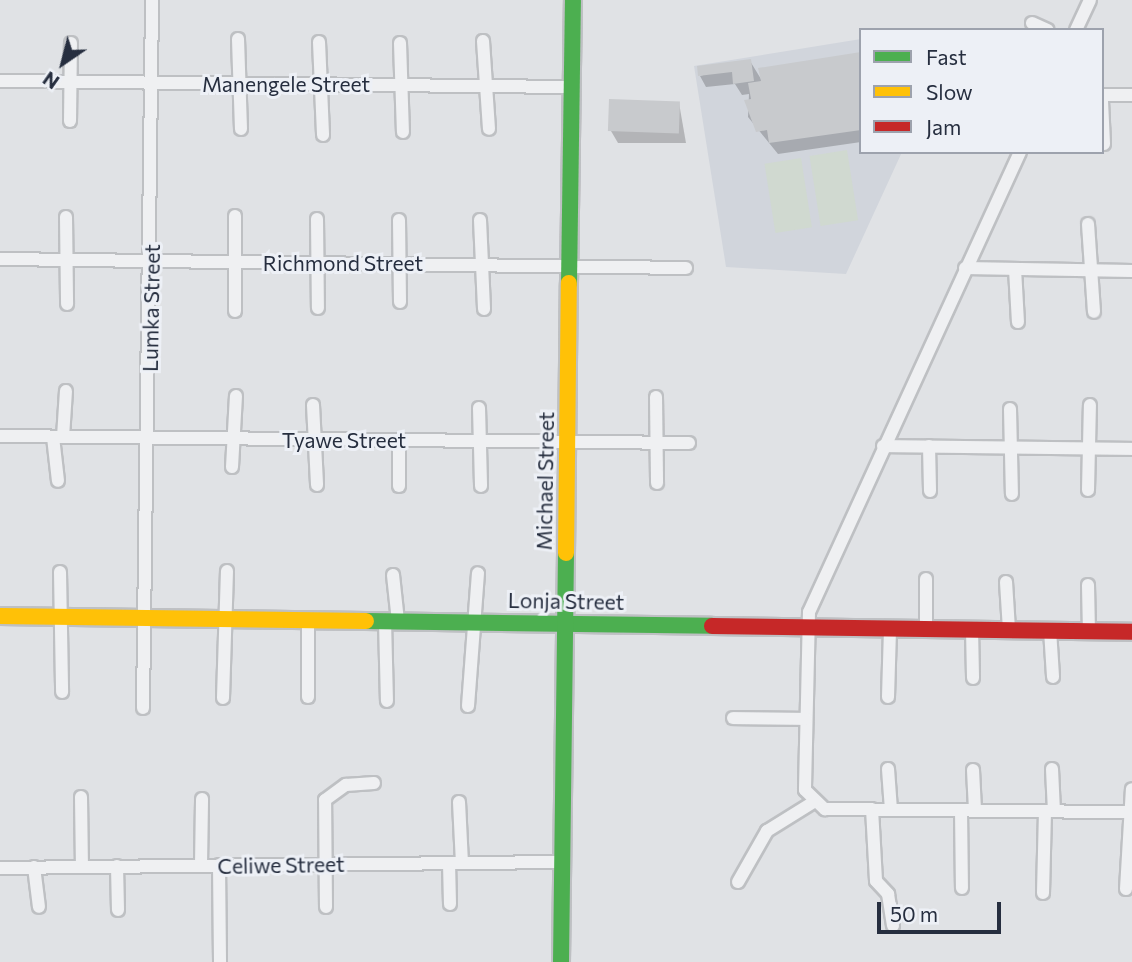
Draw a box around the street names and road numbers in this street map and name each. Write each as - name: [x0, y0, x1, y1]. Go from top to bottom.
- street label: Manengele Street: [202, 71, 370, 97]
- street label: Lumka Street: [137, 244, 165, 372]
- street label: Richmond Street: [263, 250, 423, 276]
- street label: Michael Street: [531, 411, 559, 551]
- street label: Tyawe Street: [282, 427, 406, 453]
- street label: Lonja Street: [508, 587, 624, 615]
- street label: Celiwe Street: [217, 851, 345, 879]

